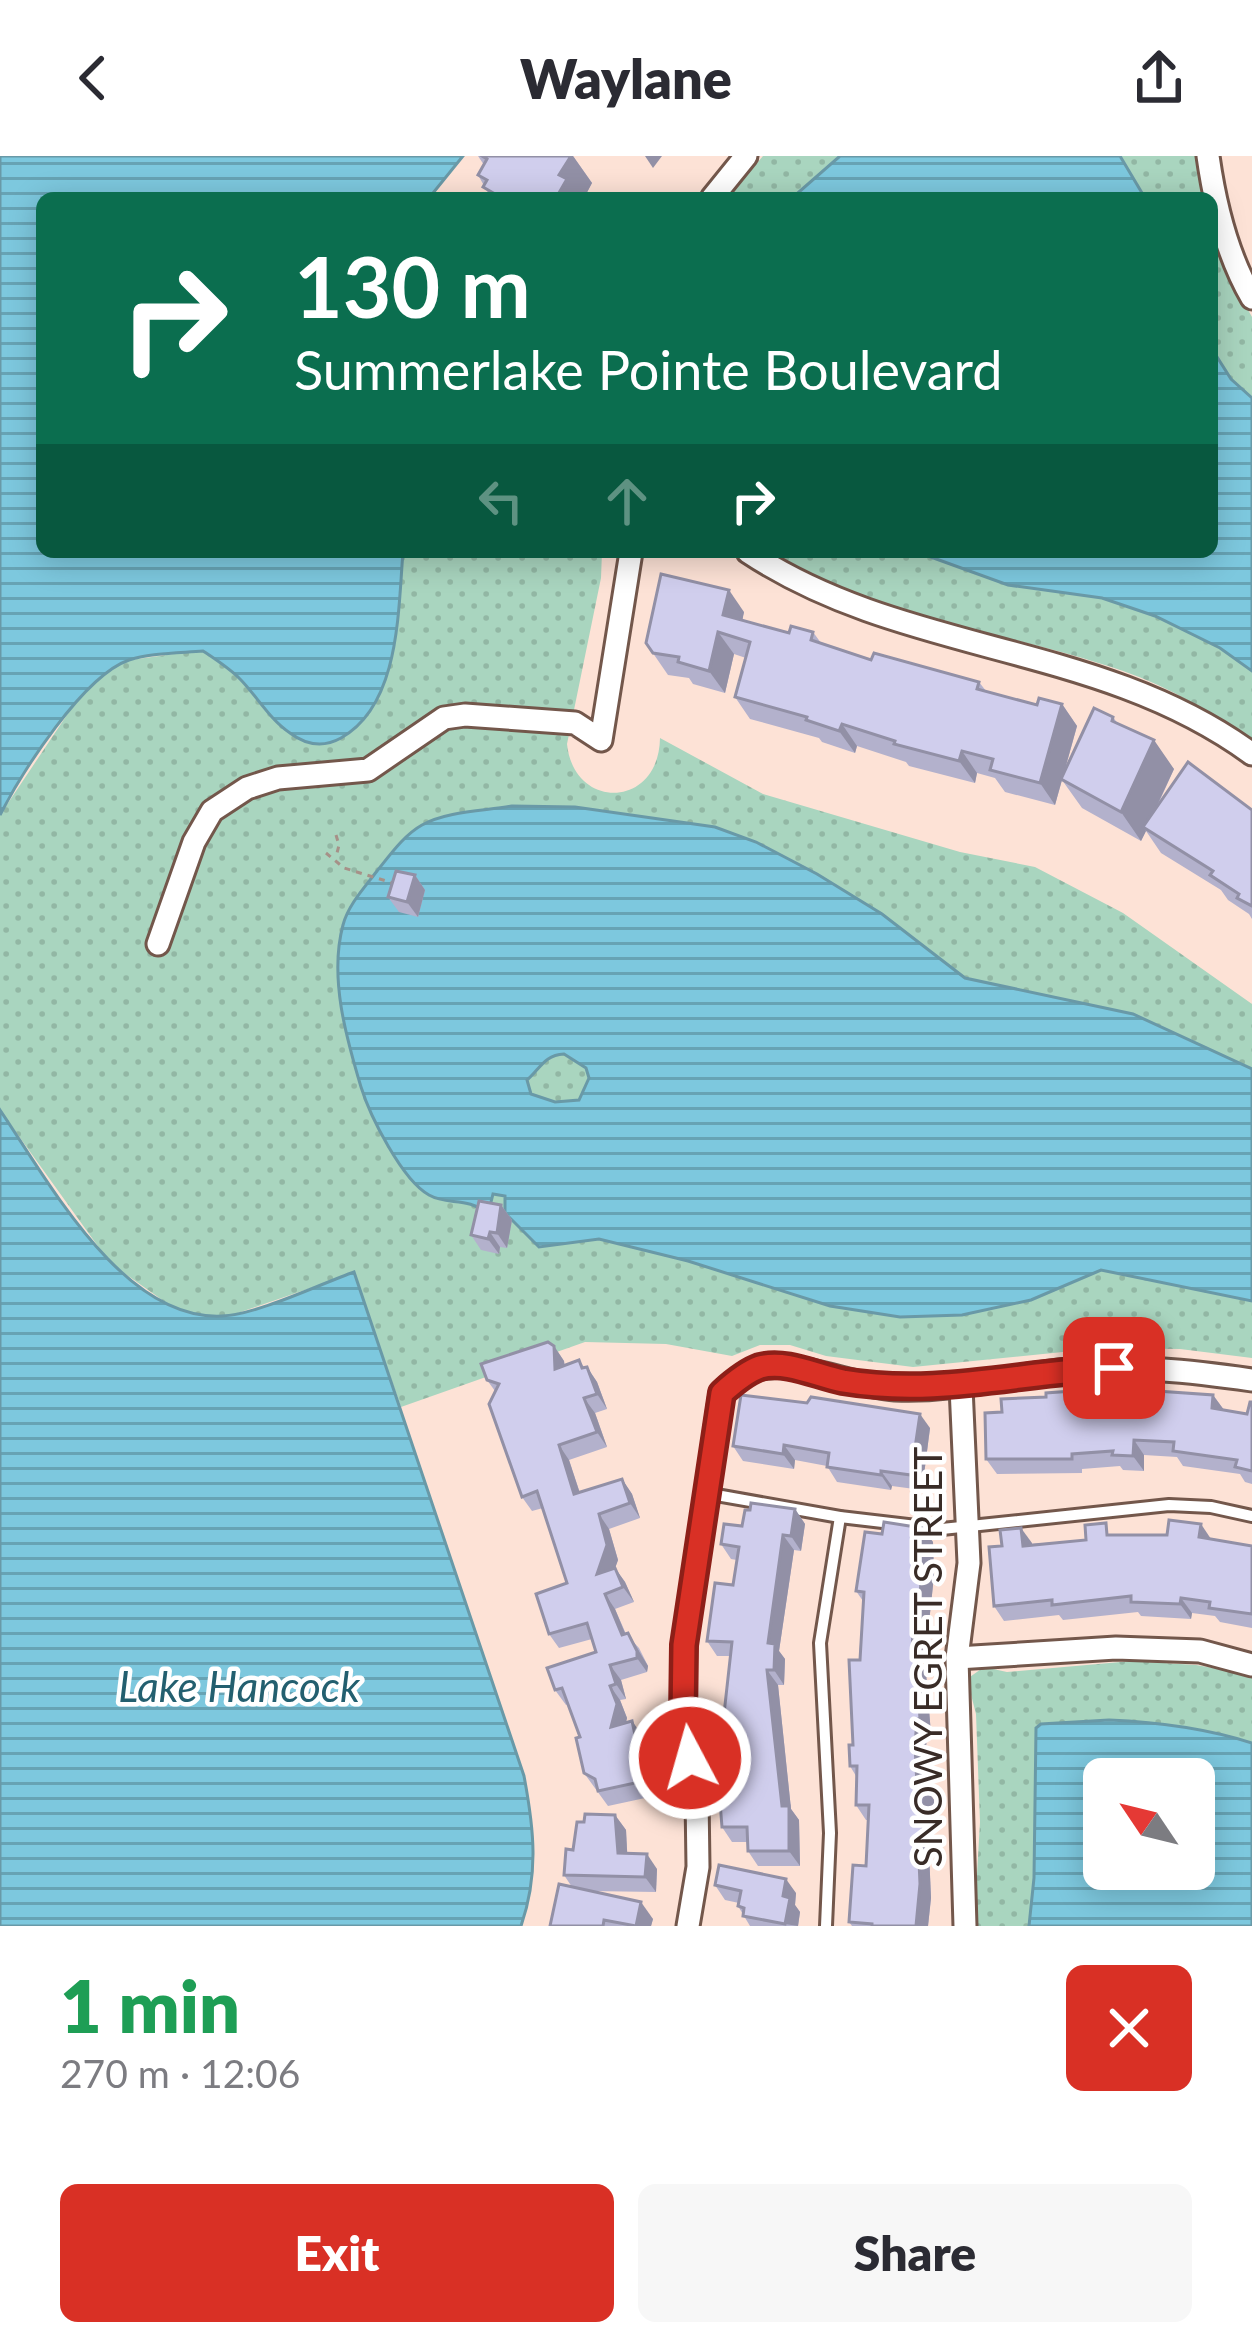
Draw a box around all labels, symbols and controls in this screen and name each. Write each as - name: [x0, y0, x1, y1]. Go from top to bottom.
- icon: back: [60, 45, 126, 111]
- icon: share: [1126, 45, 1192, 111]
- text: Waylane: [520, 46, 732, 111]
- text: 130 m: [294, 235, 531, 336]
- icon: right: [96, 240, 252, 396]
- text: Summerlake Pointe Boulevard: [294, 337, 1002, 402]
- icon: left: [468, 468, 534, 534]
- icon: ahead: [594, 468, 660, 534]
- icon: right: [720, 468, 786, 534]
- pin: [1063, 1317, 1165, 1419]
- icon: arrive: [1081, 1335, 1147, 1401]
- street label: SNOWY EGRET STREET: [904, 1447, 950, 1867]
- water label: Lake Hancock: [118, 1661, 361, 1711]
- position arrow: [627, 1695, 753, 1821]
- north arrow: [1083, 1758, 1215, 1890]
- map controls: [1083, 1758, 1215, 1890]
- text: 1 min: [60, 1962, 240, 2048]
- button: close: [1066, 1965, 1192, 2091]
- text: 270 m · 12:06: [60, 2050, 300, 2096]
- button: Exit: [60, 2184, 614, 2322]
- button: Share: [638, 2184, 1192, 2322]

